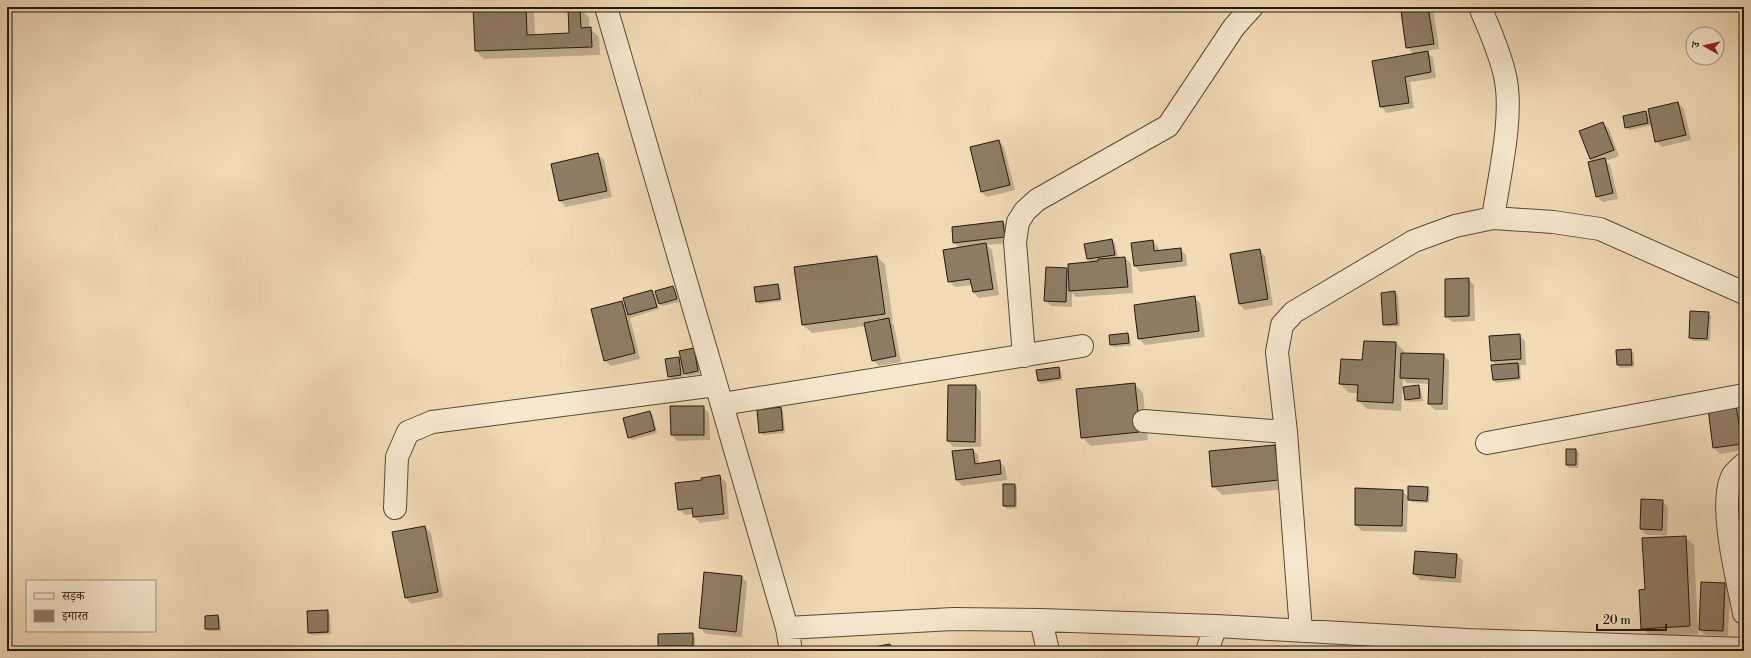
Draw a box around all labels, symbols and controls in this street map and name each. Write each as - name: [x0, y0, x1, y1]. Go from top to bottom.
- north arrow: [1685, 26, 1725, 66]
- text: उ: [1689, 40, 1704, 49]
- legend: [26, 580, 156, 632]
- text: सड़क: [61, 589, 86, 604]
- scale bar: [1597, 606, 1666, 632]
- text: इमारत: [61, 609, 89, 624]
- text: 20 m: [1603, 613, 1631, 628]

